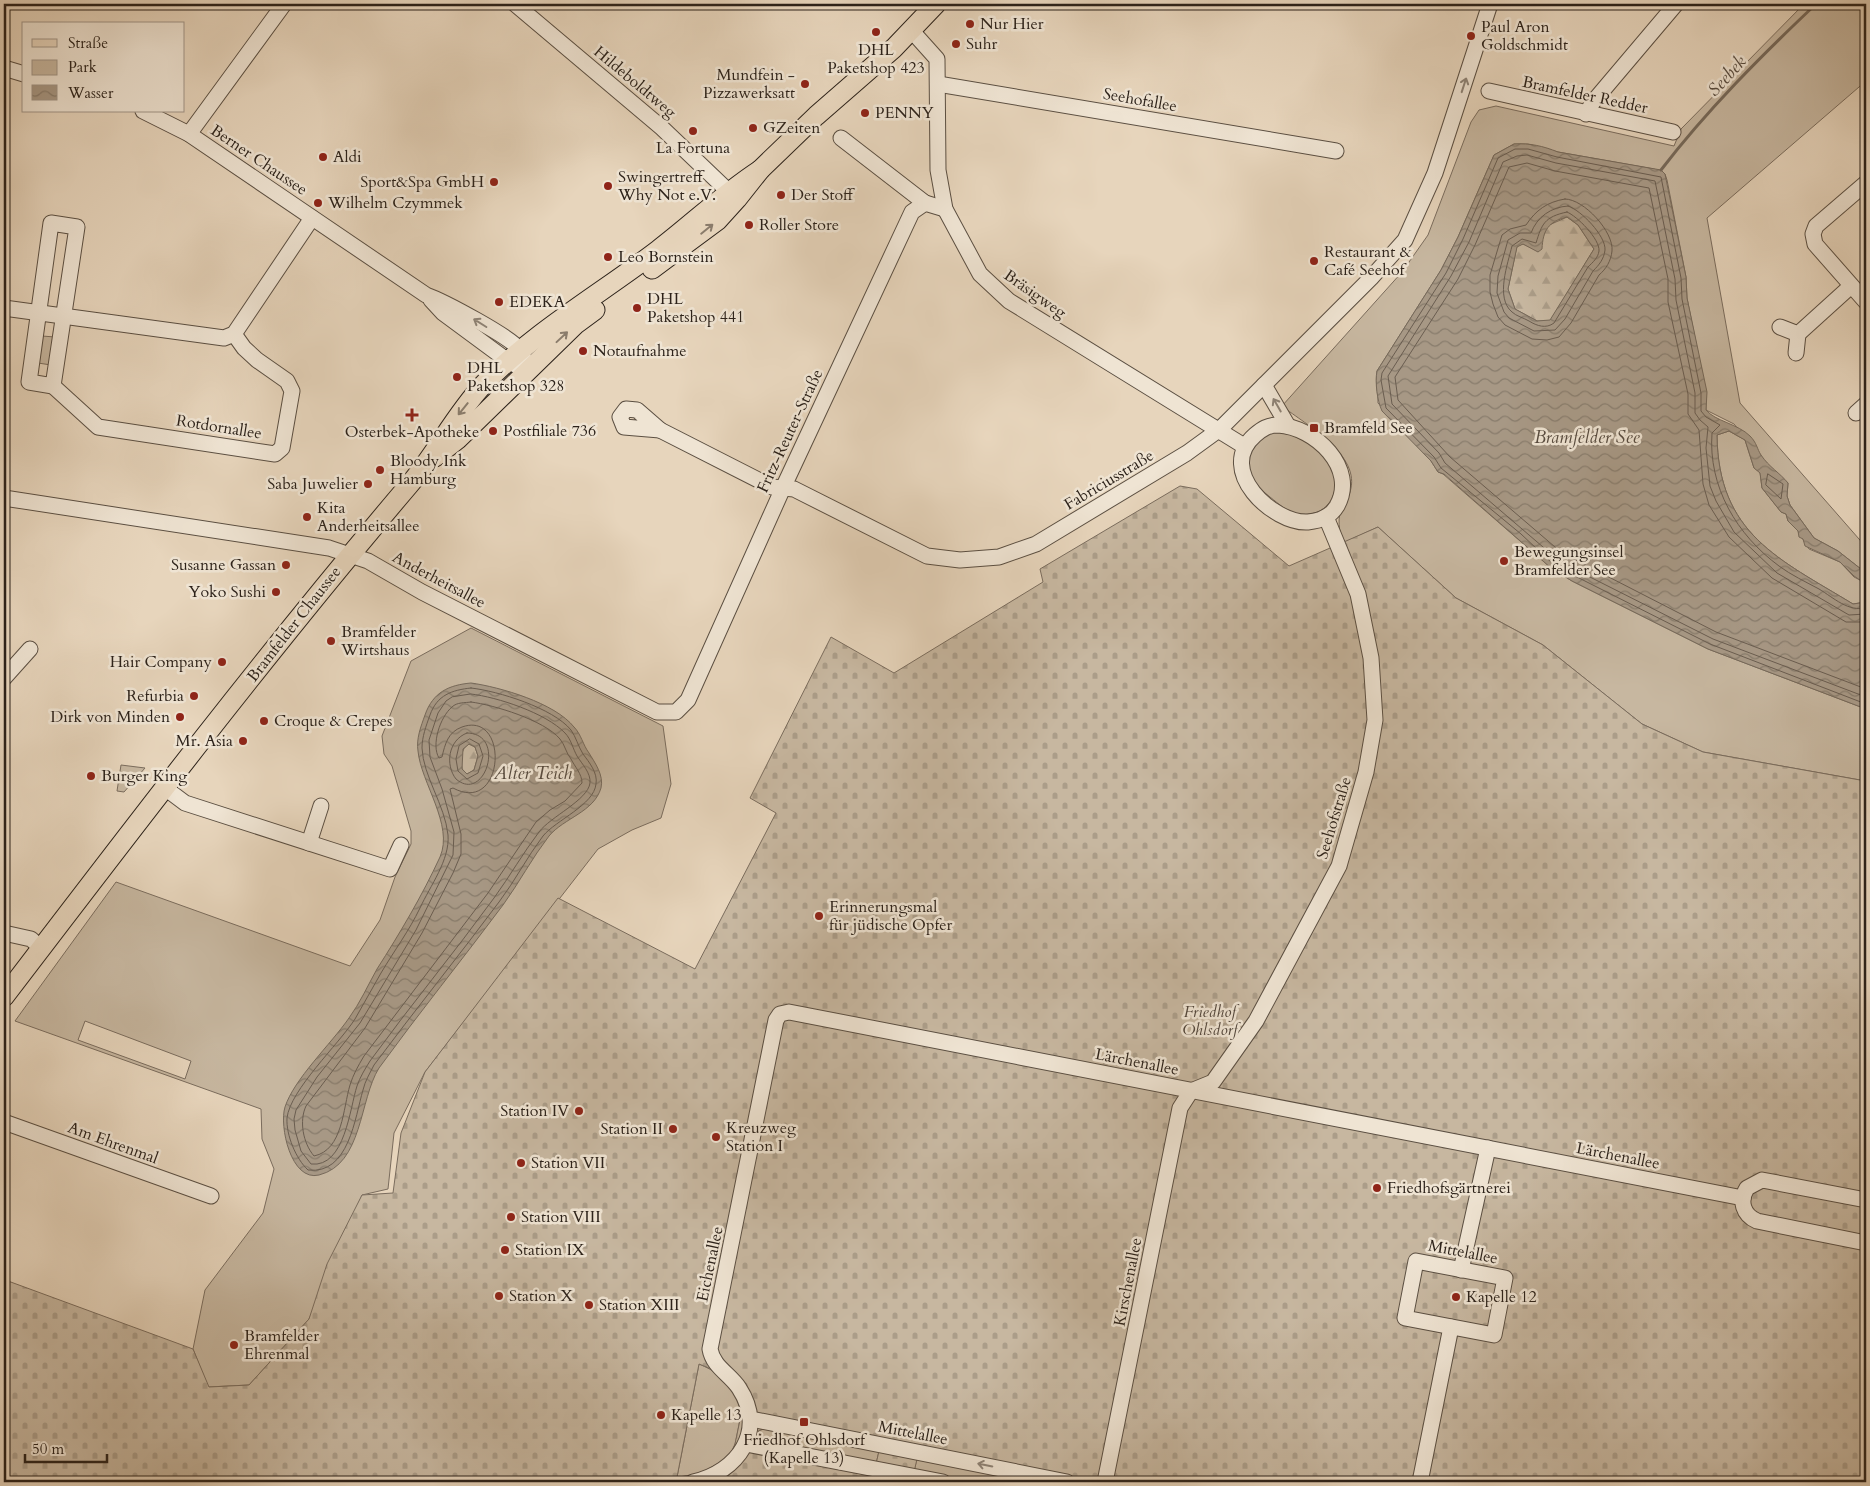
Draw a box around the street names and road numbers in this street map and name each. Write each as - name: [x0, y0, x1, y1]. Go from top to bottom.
- street label: Hildeboldtweg: [589, 41, 681, 123]
- street label: Bramfelder Redder: [1520, 71, 1650, 119]
- street label: Seehofallee: [1101, 83, 1179, 117]
- street label: Berner Chaussee: [206, 119, 312, 201]
- street label: Bräsigweg: [999, 264, 1071, 324]
- street label: Fritz-Reuter-Straße: [752, 366, 828, 496]
- street label: Rotdornallee: [175, 409, 263, 445]
- street label: Fabriciusstraße: [1060, 445, 1158, 515]
- street label: Anderheitsallee: [389, 546, 489, 614]
- street label: Bramfelder Chaussee: [242, 562, 346, 686]
- street label: Seehofstraße: [1311, 774, 1357, 862]
- street label: Lärchenallee: [1093, 1043, 1181, 1081]
- street label: Am Ehrenmal: [65, 1116, 161, 1170]
- street label: Lärchenallee: [1574, 1137, 1662, 1175]
- street label: Eichenallee: [691, 1224, 729, 1304]
- street label: Mittelallee: [1426, 1234, 1500, 1270]
- street label: Kirschenallee: [1109, 1236, 1147, 1328]
- street label: Mittelallee: [876, 1415, 950, 1451]

